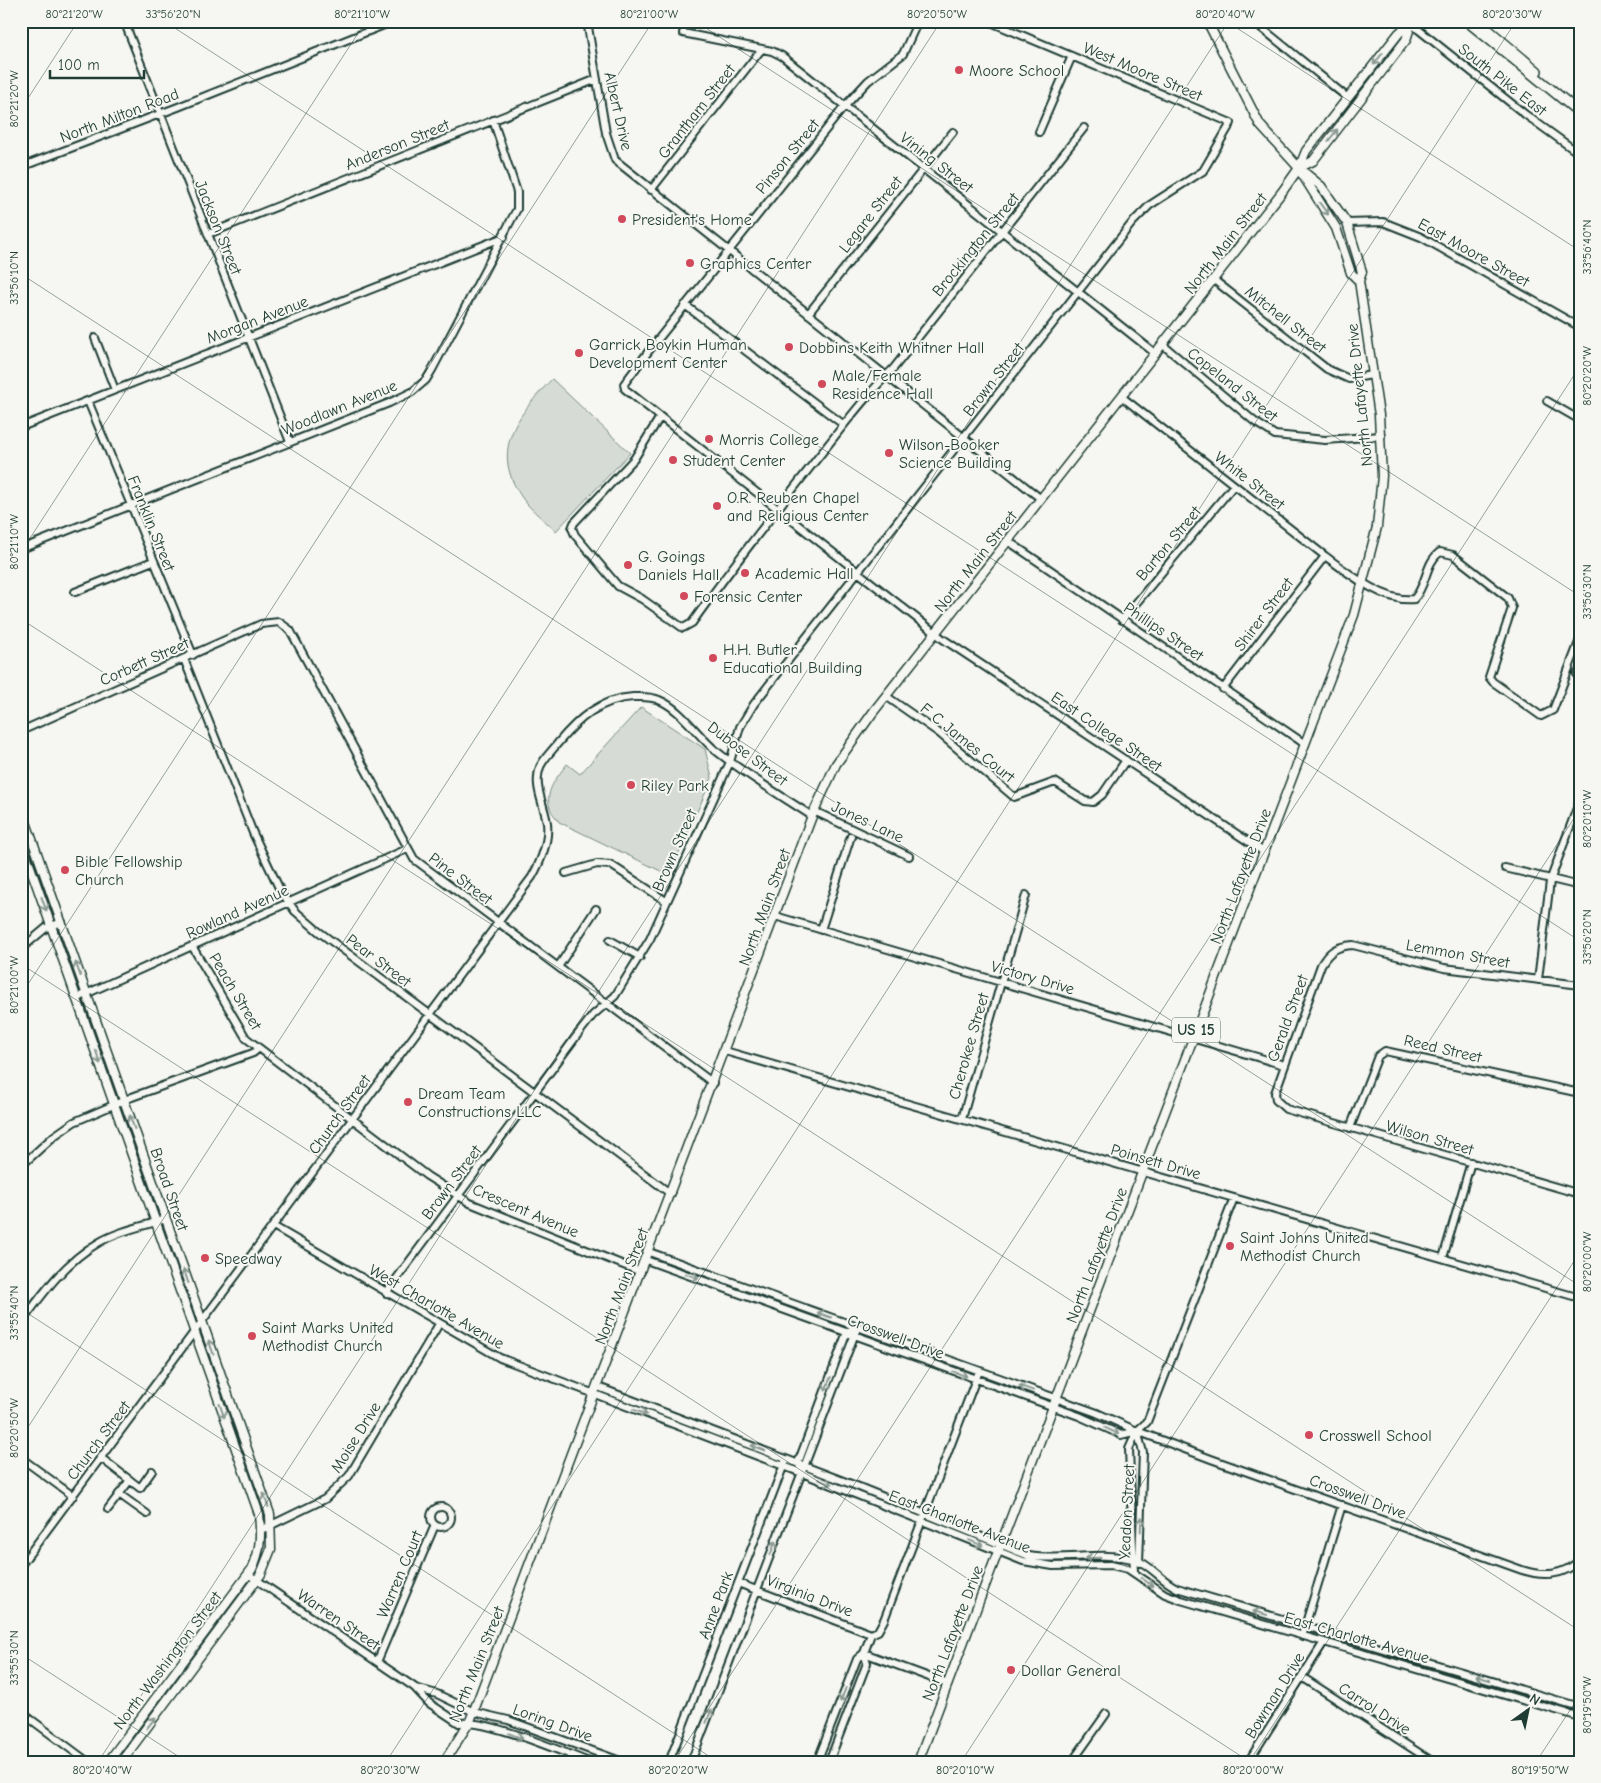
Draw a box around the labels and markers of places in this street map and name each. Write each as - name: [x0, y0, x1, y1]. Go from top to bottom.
- place label: Moore School: [969, 62, 1064, 80]
- marker: Moore School: [953, 64, 965, 76]
- place label: President's Home: [632, 211, 752, 229]
- marker: President's Home: [616, 213, 628, 225]
- place label: Graphics Center: [700, 255, 812, 273]
- marker: Graphics Center: [684, 257, 696, 269]
- place label: Garrick Boykin Human Development Center: [589, 336, 747, 372]
- place label: Dobbins Keith Whitner Hall: [799, 339, 984, 357]
- marker: Dobbins Keith Whitner Hall: [783, 341, 795, 353]
- marker: Garrick Boykin Human Development Center: [573, 347, 585, 359]
- place label: Male/Female Residence Hall: [832, 367, 933, 403]
- marker: Male/Female Residence Hall: [816, 378, 828, 390]
- place label: Morris College: [719, 431, 819, 449]
- marker: Morris College: [703, 433, 715, 445]
- place label: Wilson-Booker Science Building: [899, 436, 1012, 472]
- marker: Wilson-Booker Science Building: [883, 447, 895, 459]
- place label: Student Center: [683, 452, 786, 470]
- marker: Student Center: [667, 454, 679, 466]
- place label: O.R. Reuben Chapel and Religious Center: [727, 489, 869, 525]
- marker: O.R. Reuben Chapel and Religious Center: [711, 500, 723, 512]
- place label: G. Goings Daniels Hall: [638, 548, 719, 584]
- marker: G. Goings Daniels Hall: [622, 559, 634, 571]
- place label: Academic Hall: [755, 565, 854, 583]
- marker: Academic Hall: [739, 567, 751, 579]
- place label: Forensic Center: [694, 588, 803, 606]
- marker: Forensic Center: [678, 590, 690, 602]
- place label: H.H. Butler Educational Building: [723, 641, 863, 677]
- marker: H.H. Butler Educational Building: [707, 652, 719, 664]
- place label: Riley Park: [641, 777, 709, 795]
- marker: Riley Park: [625, 779, 637, 791]
- place label: Bible Fellowship Church: [75, 853, 183, 889]
- marker: Bible Fellowship Church: [59, 864, 71, 876]
- place label: Dream Team Constructions LLC: [418, 1085, 542, 1121]
- marker: Dream Team Constructions LLC: [402, 1096, 414, 1108]
- place label: Saint Johns United Methodist Church: [1240, 1229, 1369, 1265]
- marker: Saint Johns United Methodist Church: [1224, 1240, 1236, 1252]
- place label: Speedway: [215, 1250, 282, 1268]
- marker: Speedway: [199, 1252, 211, 1264]
- place label: Saint Marks United Methodist Church: [262, 1319, 393, 1355]
- marker: Saint Marks United Methodist Church: [246, 1330, 258, 1342]
- place label: Crosswell School: [1319, 1427, 1432, 1445]
- marker: Crosswell School: [1303, 1429, 1315, 1441]
- place label: Dollar General: [1021, 1662, 1121, 1680]
- marker: Dollar General: [1005, 1664, 1017, 1676]

